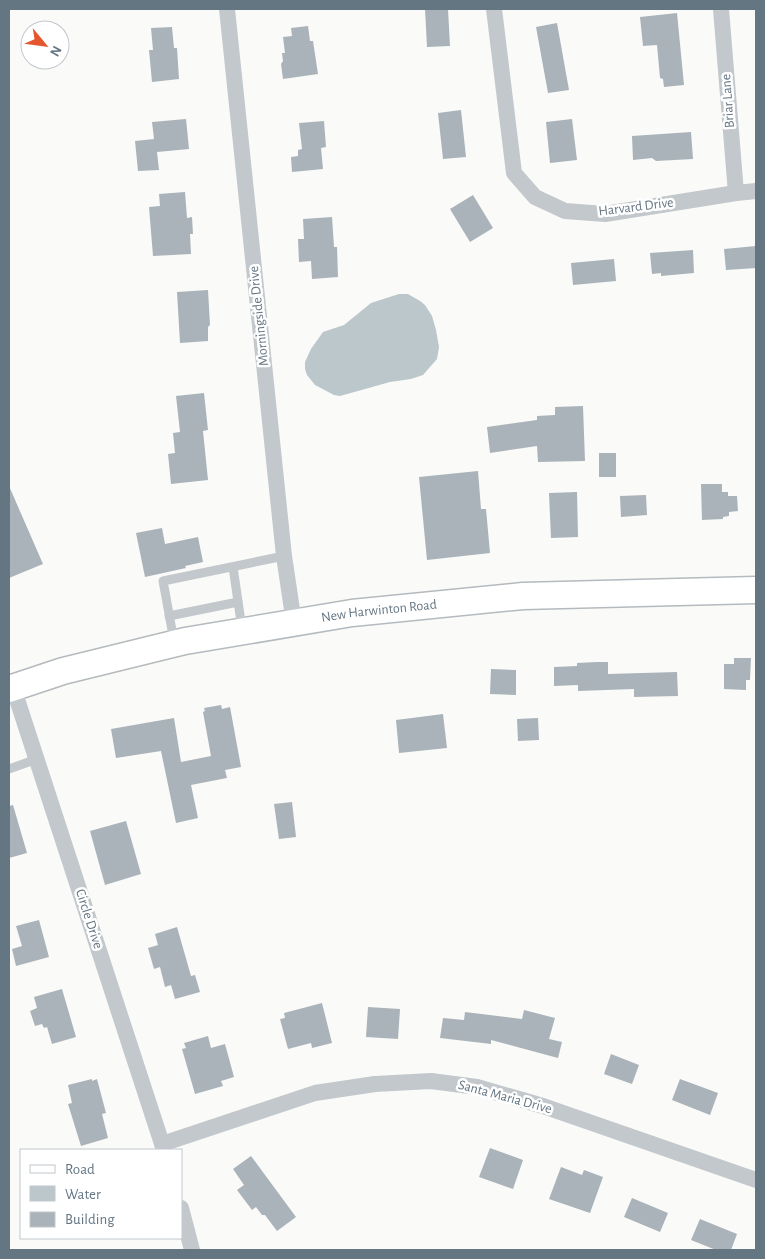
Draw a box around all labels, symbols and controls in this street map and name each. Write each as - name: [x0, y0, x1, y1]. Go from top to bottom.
- north arrow: [20, 20, 70, 70]
- text: N: [47, 43, 64, 58]
- street label: Briar Lane: [719, 73, 737, 129]
- street label: Harvard Drive: [598, 195, 674, 219]
- street label: Morningside Drive: [247, 265, 271, 367]
- street label: New Harwinton Road: [320, 598, 438, 625]
- street label: Circle Drive: [73, 887, 105, 951]
- street label: Santa Maria Drive: [457, 1078, 553, 1116]
- legend: [20, 1149, 182, 1239]
- text: Road: [65, 1162, 95, 1177]
- text: Water: [65, 1187, 101, 1202]
- text: Building: [65, 1212, 115, 1227]

